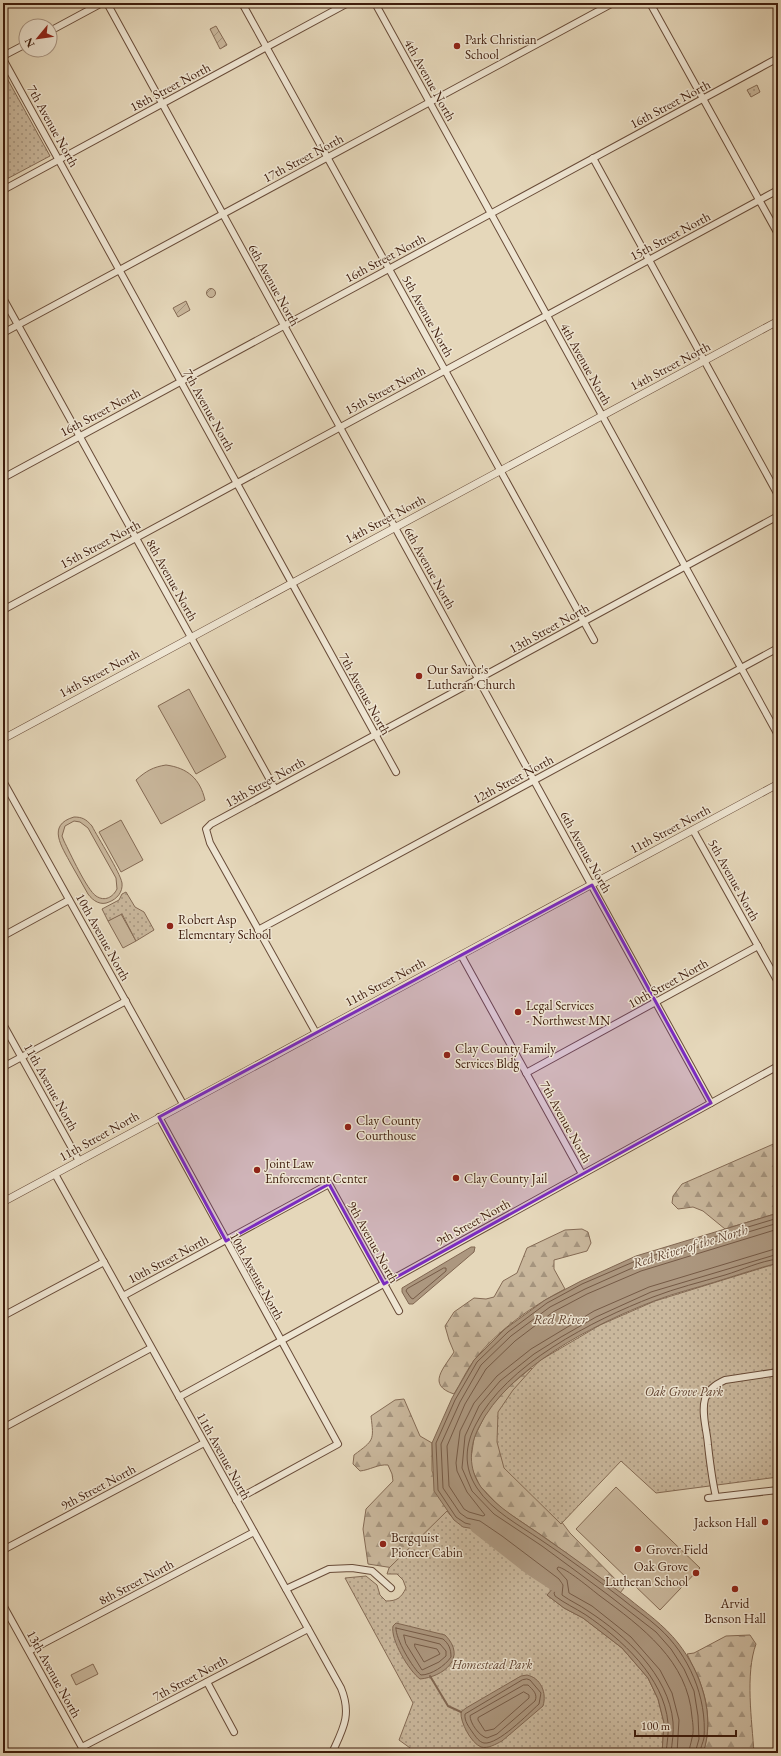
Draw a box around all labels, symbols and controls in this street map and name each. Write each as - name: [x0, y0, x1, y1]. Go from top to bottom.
- north arrow: [18, 18, 58, 58]
- place label: Park Christian School: [465, 31, 537, 63]
- text: N: [21, 35, 38, 50]
- street label: 4th Avenue North: [400, 36, 460, 124]
- marker: Park Christian School: [452, 41, 462, 51]
- street label: 18th Street North: [127, 58, 213, 115]
- street label: 16th Street North: [627, 75, 713, 132]
- street label: 7th Avenue North: [23, 82, 83, 170]
- street label: 17th Street North: [260, 129, 346, 186]
- street label: 15th Street North: [627, 207, 713, 264]
- street label: 16th Street North: [342, 229, 428, 286]
- street label: 6th Avenue North: [244, 241, 304, 329]
- street label: 5th Avenue North: [398, 272, 458, 360]
- street label: 4th Avenue North: [556, 320, 616, 408]
- street label: 14th Street North: [627, 337, 713, 394]
- street label: 15th Street North: [342, 361, 428, 418]
- street label: 7th Avenue North: [179, 366, 239, 454]
- street label: 16th Street North: [57, 383, 143, 440]
- street label: 14th Street North: [342, 490, 428, 547]
- street label: 15th Street North: [57, 515, 143, 572]
- street label: 6th Avenue North: [400, 524, 460, 612]
- street label: 8th Avenue North: [142, 536, 202, 624]
- street label: 13th Street North: [506, 599, 592, 657]
- street label: 14th Street North: [56, 644, 142, 701]
- street label: 7th Avenue North: [335, 650, 395, 738]
- place label: Our Savior's Lutheran Church: [427, 661, 516, 693]
- marker: Our Savior's Lutheran Church: [414, 671, 424, 681]
- street label: 12th Street North: [470, 750, 556, 807]
- street label: 13th Street North: [222, 753, 308, 811]
- street label: 11th Street North: [627, 800, 713, 857]
- street label: 6th Avenue North: [556, 808, 616, 896]
- street label: 5th Avenue North: [704, 836, 764, 924]
- street label: 10th Avenue North: [72, 890, 134, 984]
- place label: Robert Asp Elementary School: [178, 911, 271, 943]
- marker: Robert Asp Elementary School: [165, 921, 175, 931]
- street label: 11th Street North: [342, 953, 428, 1010]
- street label: 10th Street North: [625, 954, 711, 1012]
- place label: Legal Services - Northwest MN: [526, 997, 611, 1029]
- marker: Legal Services - Northwest MN: [513, 1007, 523, 1017]
- street label: 11th Avenue North: [20, 1040, 82, 1134]
- place label: Clay County Family Services Bldg: [455, 1040, 556, 1072]
- marker: Clay County Family Services Bldg: [442, 1050, 452, 1060]
- street label: 7th Avenue North: [536, 1078, 596, 1166]
- street label: 11th Street North: [56, 1107, 142, 1165]
- place label: Clay County Courthouse: [356, 1112, 421, 1144]
- marker: Clay County Courthouse: [343, 1122, 353, 1132]
- place label: Joint Law Enforcement Center: [264, 1155, 368, 1187]
- marker: Joint Law Enforcement Center: [252, 1165, 262, 1175]
- place label: Clay County Jail: [464, 1170, 547, 1187]
- marker: Clay County Jail: [451, 1173, 461, 1183]
- street label: 9th Street North: [433, 1194, 514, 1249]
- street label: 9th Avenue North: [343, 1198, 403, 1286]
- water label: Red River of the North: [630, 1220, 750, 1272]
- street label: 10th Avenue North: [226, 1229, 288, 1323]
- street label: 10th Street North: [125, 1230, 211, 1287]
- water label: Red River: [533, 1310, 588, 1328]
- park label: Oak Grove Park: [645, 1383, 723, 1400]
- street label: 11th Avenue North: [193, 1409, 255, 1503]
- street label: 9th Street North: [58, 1460, 139, 1514]
- place label: Jackson Hall: [693, 1514, 757, 1531]
- marker: Jackson Hall: [760, 1517, 770, 1527]
- place label: Bergquist Pioneer Cabin: [391, 1529, 463, 1561]
- marker: Bergquist Pioneer Cabin: [378, 1539, 388, 1549]
- place label: Grover Field: [646, 1541, 708, 1558]
- marker: Grover Field: [633, 1544, 643, 1554]
- street label: 8th Street North: [96, 1555, 177, 1609]
- place label: Oak Grove Lutheran School: [605, 1558, 688, 1590]
- marker: Oak Grove Lutheran School: [691, 1568, 701, 1578]
- marker: Arvid Benson Hall: [730, 1584, 740, 1594]
- place label: Arvid Benson Hall: [704, 1595, 766, 1627]
- street label: 13th Avenue North: [23, 1627, 85, 1721]
- street label: 7th Street North: [150, 1651, 231, 1705]
- park label: Homestead Park: [451, 1656, 532, 1673]
- scale bar: [635, 1712, 736, 1738]
- text: 100 m: [641, 1718, 671, 1734]

